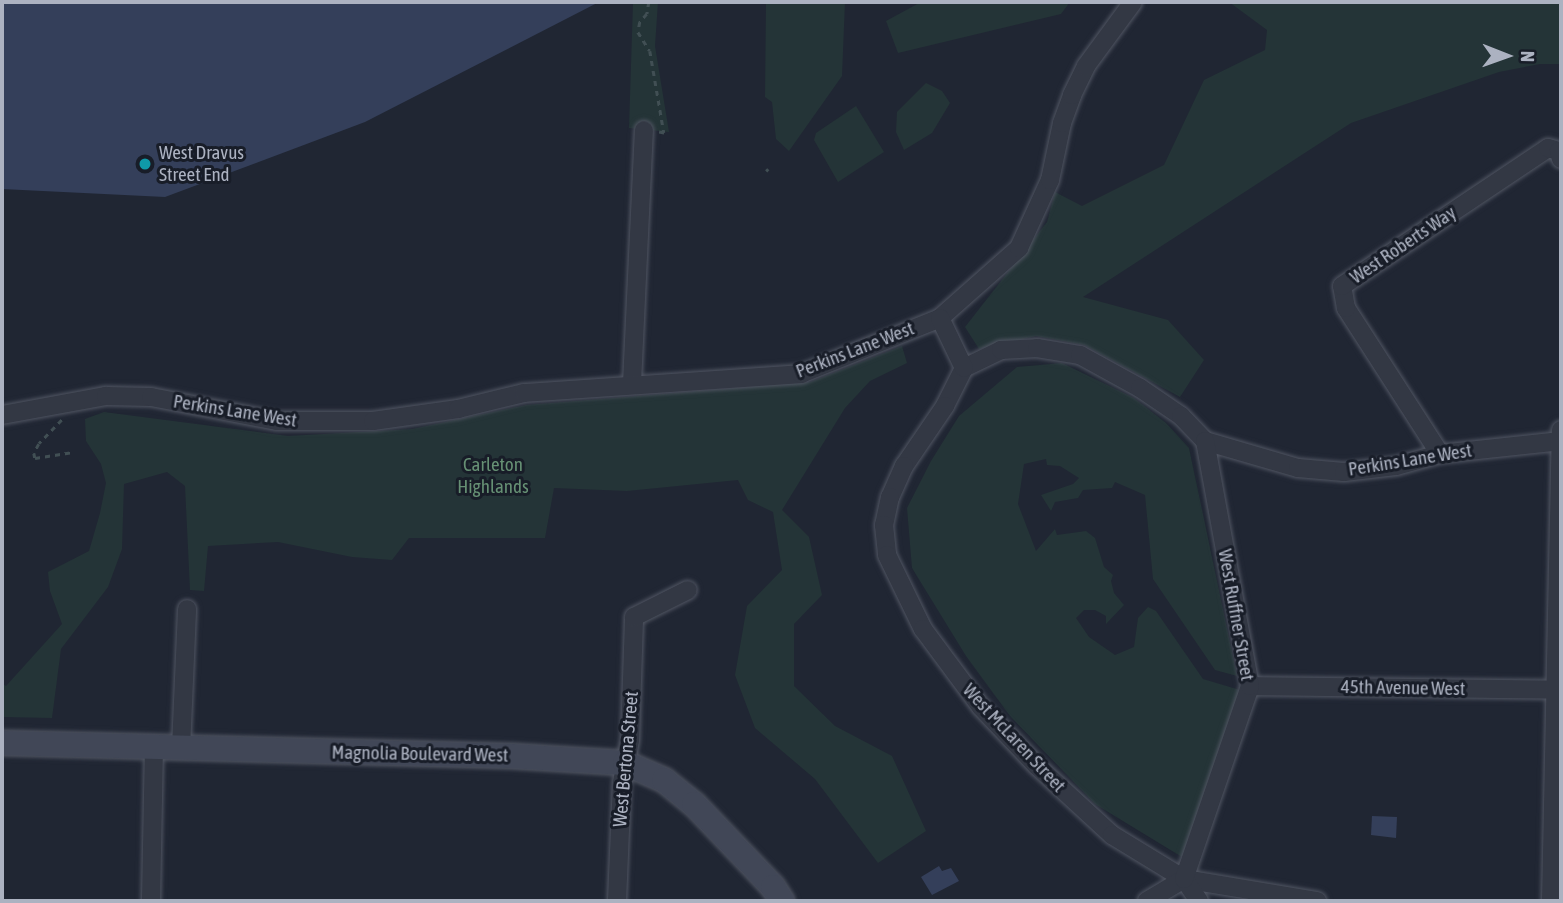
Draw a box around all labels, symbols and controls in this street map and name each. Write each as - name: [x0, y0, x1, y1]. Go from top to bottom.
- north arrow: [1472, 21, 1542, 91]
- text: N: [1517, 51, 1539, 62]
- place label: West Dravus Street End: [159, 142, 244, 186]
- marker: West Dravus Street End: [137, 156, 153, 172]
- street label: West Roberts Way: [1346, 201, 1460, 289]
- street label: Perkins Lane West: [793, 317, 917, 383]
- street label: Perkins Lane West: [172, 390, 298, 432]
- street label: Perkins Lane West: [1347, 439, 1473, 481]
- park label: Carleton Highlands: [457, 454, 529, 498]
- street label: West Ruffner Street: [1213, 547, 1259, 683]
- street label: 45th Avenue West: [1341, 676, 1465, 700]
- street label: West McLaren Street: [958, 679, 1070, 797]
- street label: West Bertona Street: [609, 690, 643, 828]
- street label: Magnolia Boulevard West: [331, 741, 509, 767]

